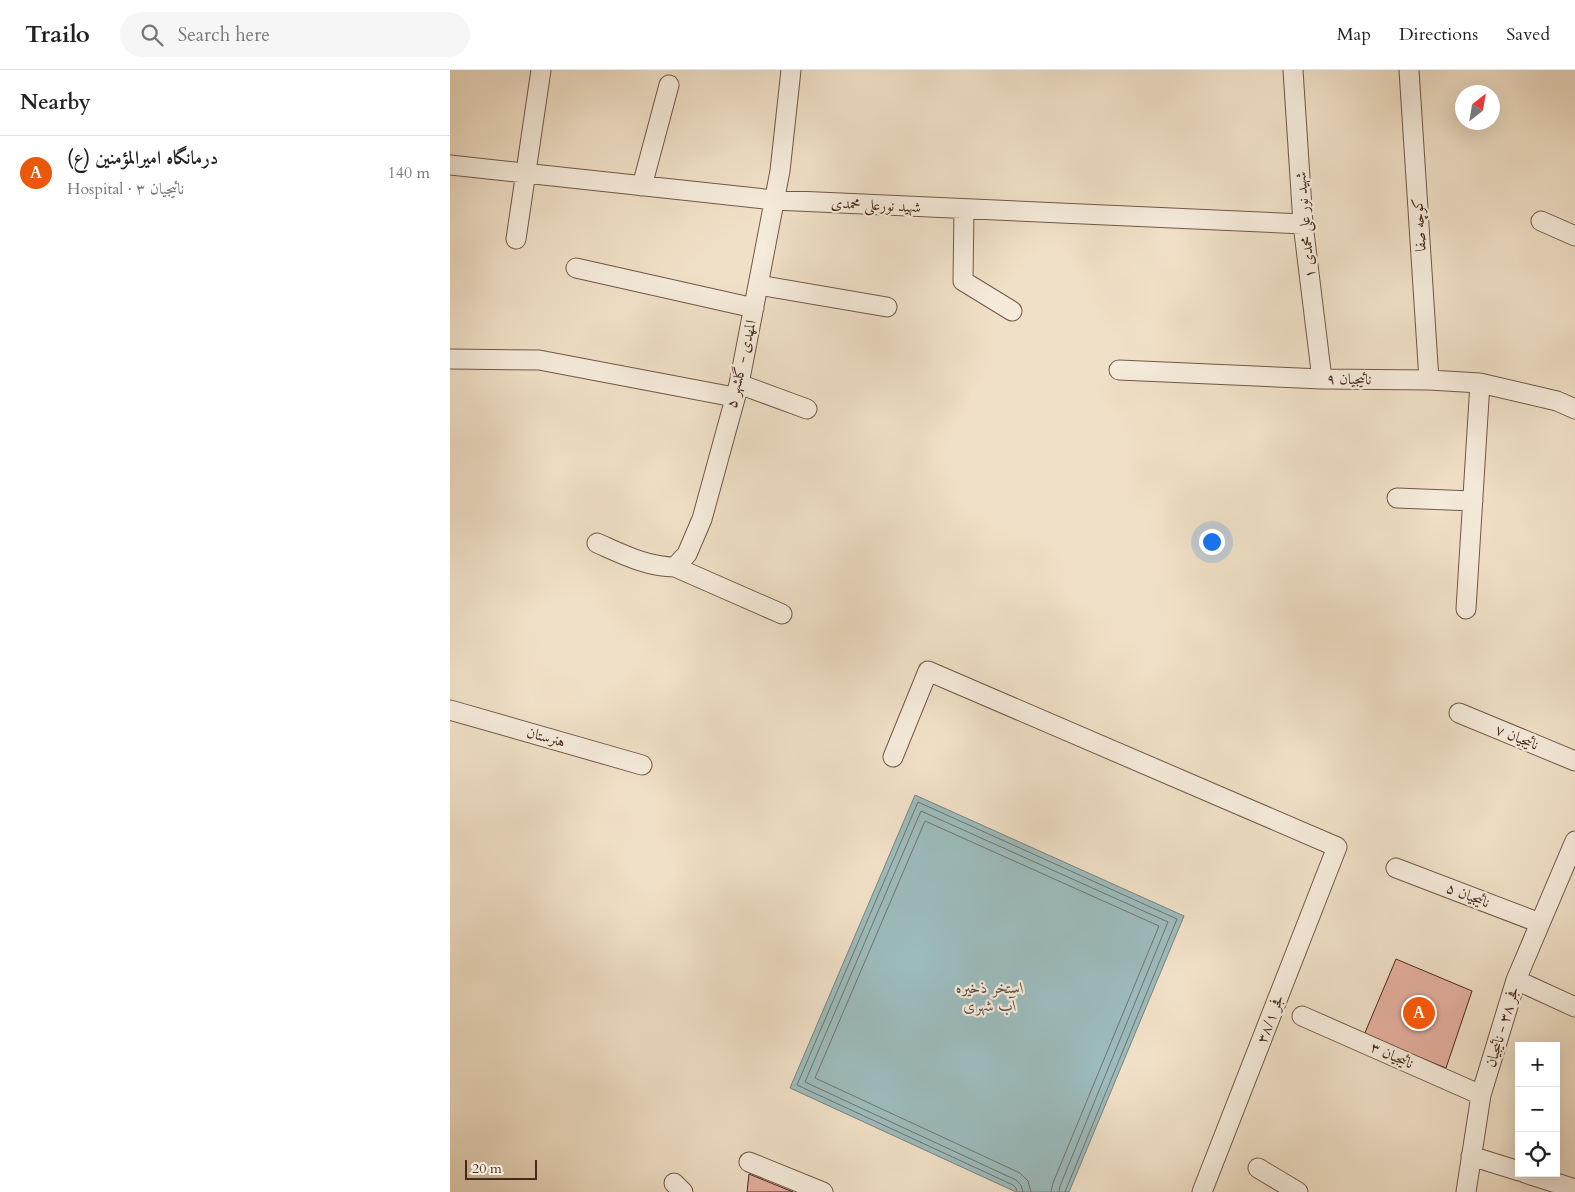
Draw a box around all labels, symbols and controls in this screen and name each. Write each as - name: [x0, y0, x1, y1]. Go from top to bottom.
- search box: [120, 12, 470, 57]
- text: Trailo: [25, 18, 90, 51]
- icon: search: [138, 21, 166, 49]
- text: Search here: [178, 22, 270, 48]
- text: Map: [1337, 22, 1371, 47]
- text: Directions: [1399, 22, 1478, 47]
- text: Saved: [1506, 22, 1550, 47]
- north arrow: [1455, 85, 1500, 130]
- text: Nearby: [20, 88, 91, 117]
- text: درمانگاه امیرالمؤمنین (ع): [67, 145, 218, 171]
- text: A: [30, 162, 42, 184]
- text: 140 m: [388, 162, 430, 184]
- street label: شهید نور علی محمدی ۱: [1290, 171, 1321, 279]
- text: Hospital · نائیجیان ۳: [67, 178, 184, 200]
- street label: شهید نورعلی محمدی: [830, 193, 922, 218]
- street label: کوچه صفا: [1407, 198, 1432, 252]
- street label: المهدی - گلشهر ۵: [721, 318, 761, 410]
- street label: نائیجیان ۹: [1326, 369, 1372, 389]
- your location: [1199, 529, 1225, 555]
- street label: نائیجیان ۷: [1492, 719, 1542, 755]
- street label: هنرستان: [524, 722, 568, 752]
- street label: نائیجیان ۵: [1443, 878, 1493, 912]
- water label: استخر ذخیره آب شهری: [956, 977, 1024, 1017]
- street label: فجر ۳۸ - نائیجیان: [1480, 984, 1524, 1070]
- street label: فجر ۳۸/۱: [1252, 992, 1288, 1046]
- pin: A: [1403, 994, 1435, 1032]
- street label: نائیجیان ۳: [1367, 1037, 1417, 1073]
- map controls: [1515, 1042, 1560, 1177]
- button: +: [1515, 1042, 1560, 1087]
- button: −: [1515, 1087, 1560, 1132]
- button: locate: [1515, 1132, 1560, 1177]
- scale bar: [465, 1157, 538, 1180]
- text: 20 m: [472, 1159, 502, 1178]

